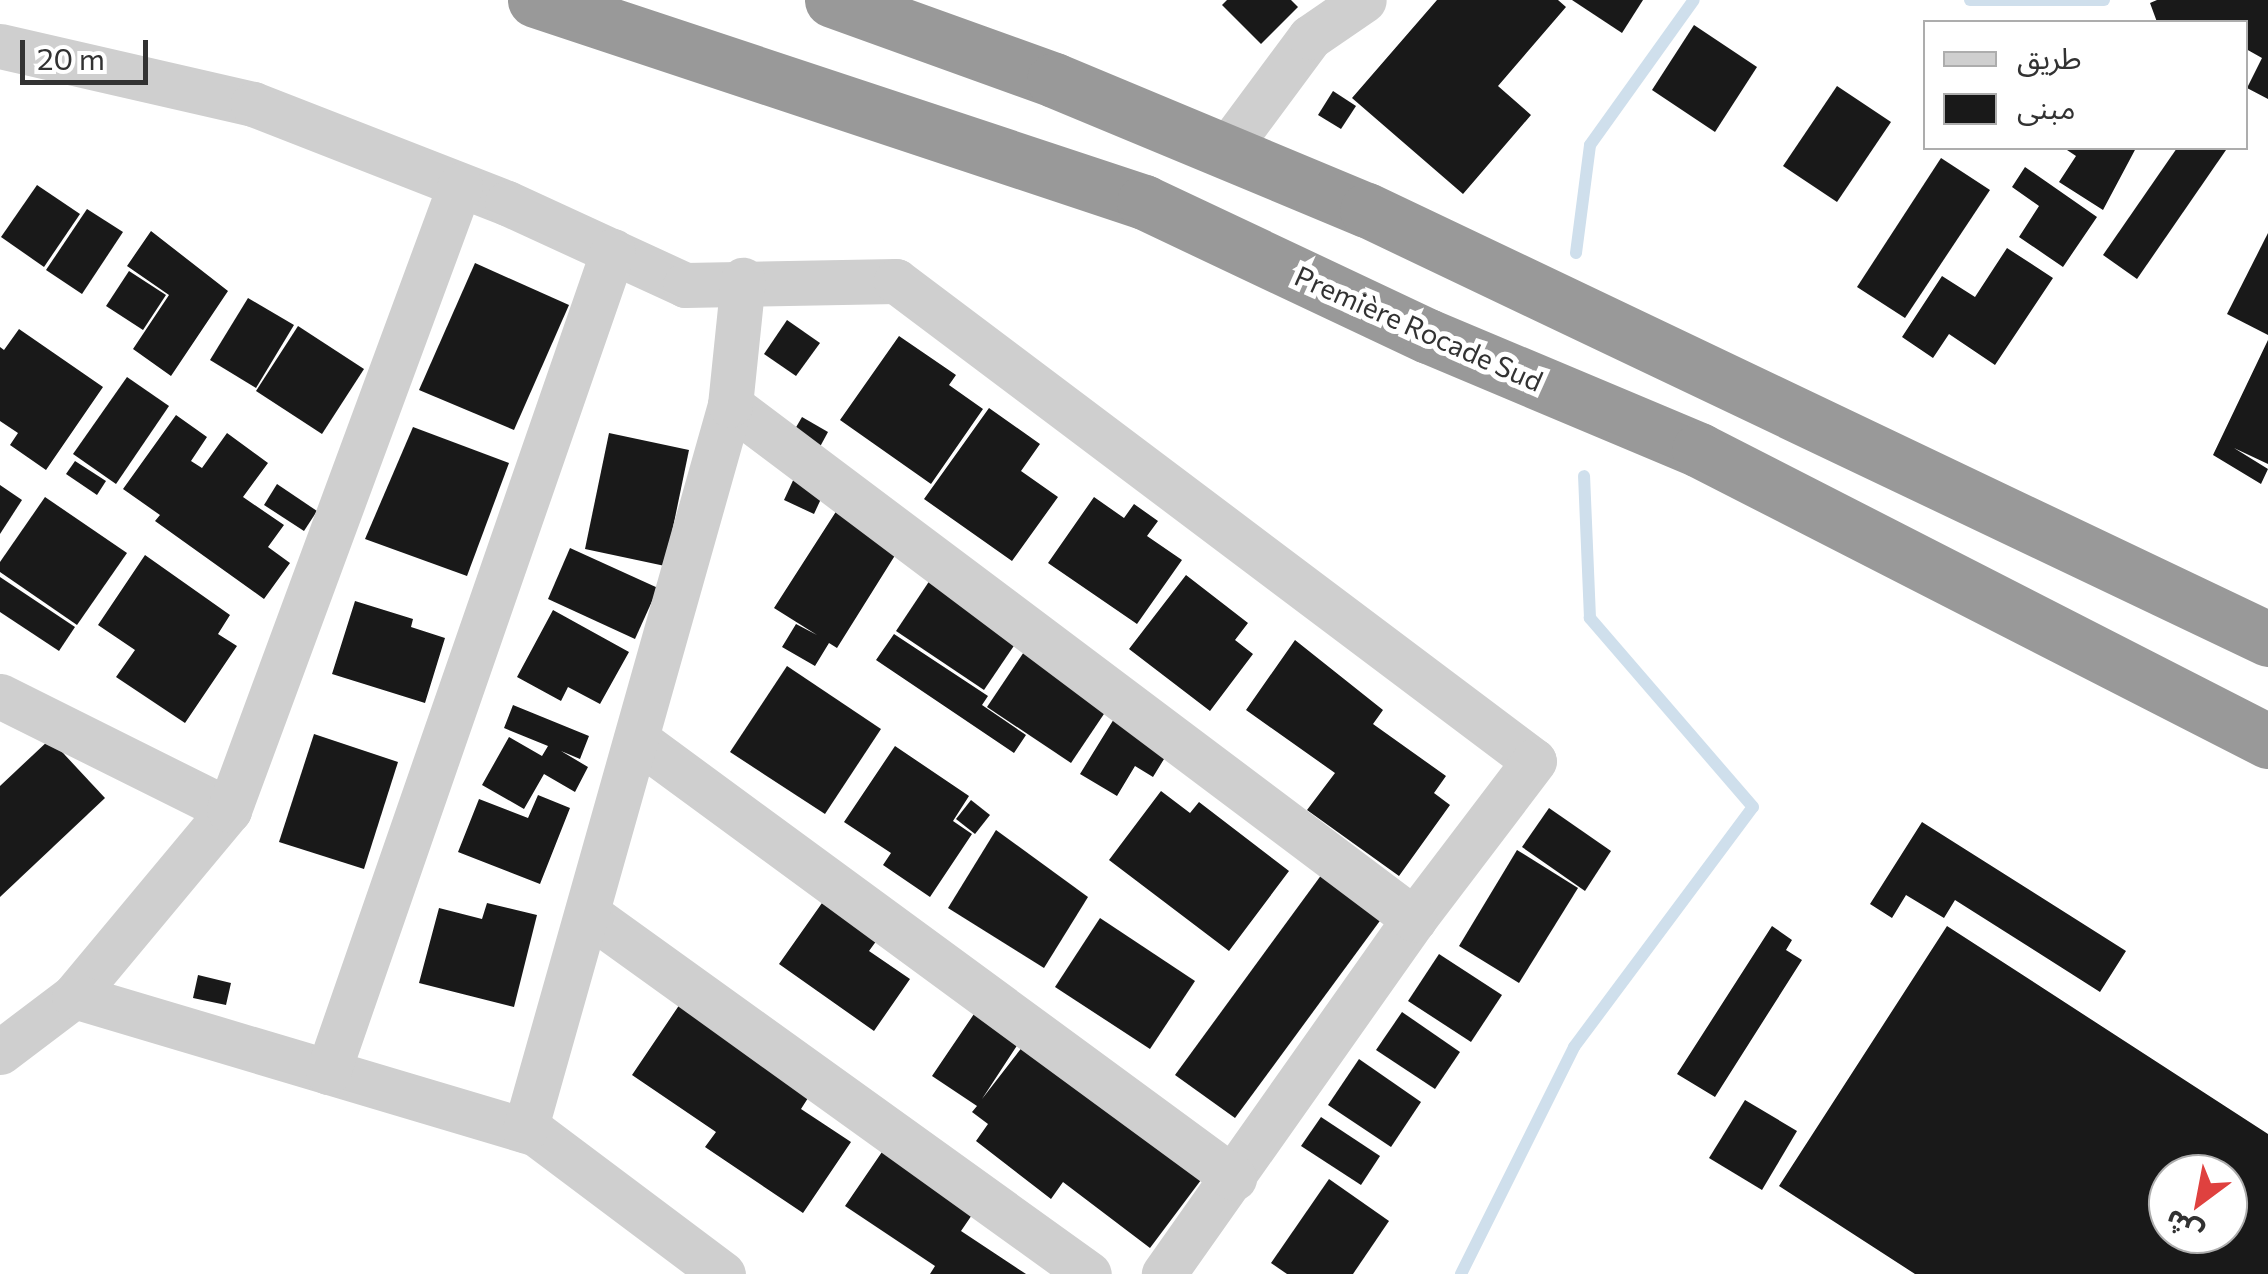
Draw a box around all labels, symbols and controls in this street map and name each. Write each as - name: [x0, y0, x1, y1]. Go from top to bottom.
- scale bar: [25, 20, 152, 82]
- legend: [1923, 20, 2248, 150]
- text: طريق: [2017, 38, 2082, 75]
- text: 20 m: [37, 39, 105, 76]
- text: مبنى: [2017, 88, 2075, 125]
- street label: Première Rocade Sud: [1290, 258, 1548, 398]
- north arrow: [2148, 1154, 2248, 1254]
- text: ش: [2158, 1203, 2208, 1252]

